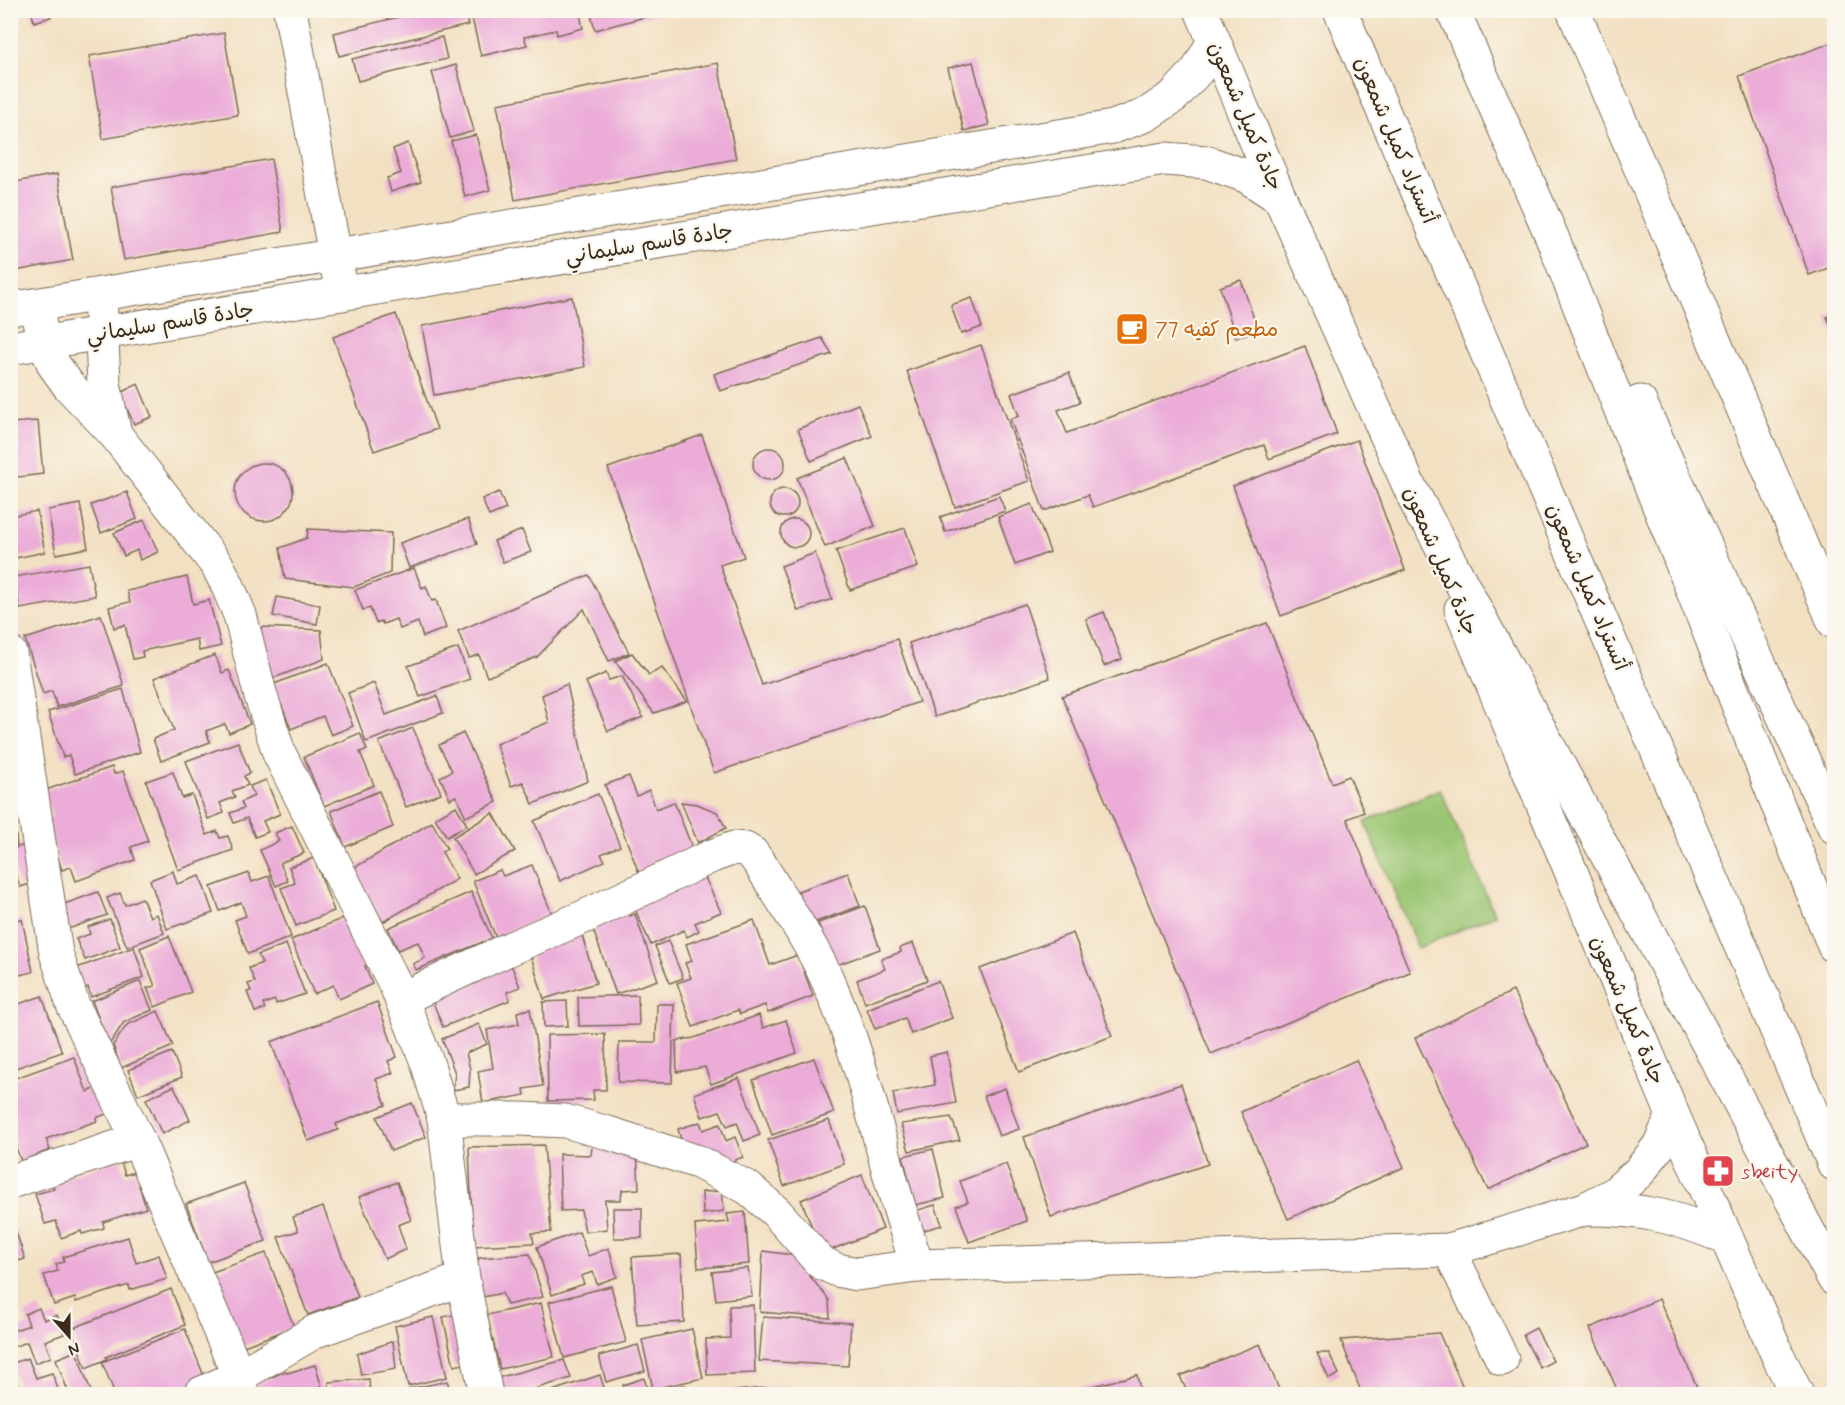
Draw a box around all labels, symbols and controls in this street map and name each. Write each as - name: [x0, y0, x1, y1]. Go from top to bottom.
- street label: جادة كميل شمعون: [1201, 38, 1289, 195]
- street label: أتستراد كميل شمعون: [1347, 53, 1443, 228]
- street label: جادة قاسم سليماني: [563, 217, 736, 275]
- street label: جادة قاسم سليماني: [84, 296, 257, 354]
- cafe icon: مطعم كفيه 77: [1114, 311, 1150, 347]
- place label: مطعم كفيه 77: [1155, 316, 1278, 345]
- street label: جادة كميل شمعون: [1396, 483, 1484, 640]
- street label: أتستراد كميل شمعون: [1539, 500, 1635, 675]
- street label: جادة كميل شمعون: [1583, 932, 1671, 1089]
- pharmacy icon: sbeity: [1700, 1153, 1736, 1189]
- place label: sbeity: [1741, 1158, 1798, 1186]
- north arrow: [39, 1306, 99, 1366]
- text: N: [65, 1337, 83, 1360]

